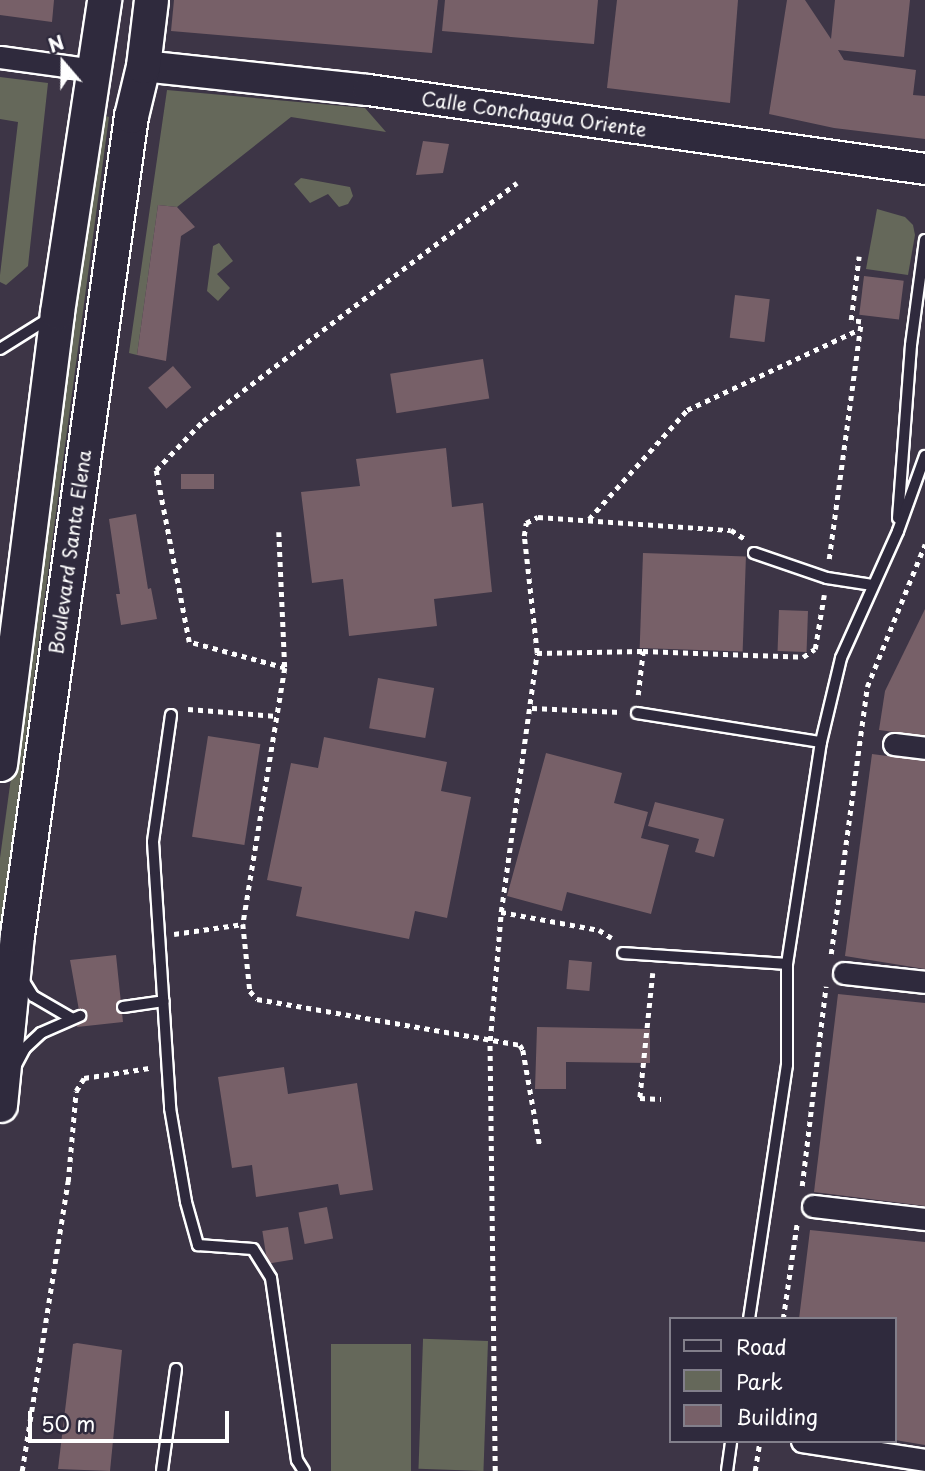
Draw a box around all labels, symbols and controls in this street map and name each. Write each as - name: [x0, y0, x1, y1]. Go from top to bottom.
- north arrow: [28, 28, 98, 98]
- text: N: [44, 28, 68, 59]
- street label: Calle Conchagua Oriente: [418, 87, 650, 141]
- street label: Boulevard Santa Elena: [44, 448, 96, 656]
- legend: [670, 1317, 897, 1443]
- text: Road: [736, 1330, 787, 1362]
- text: Park: [736, 1365, 783, 1397]
- scale bar: [32, 1398, 233, 1442]
- text: Building: [736, 1400, 818, 1432]
- text: 50 m: [41, 1407, 95, 1439]

